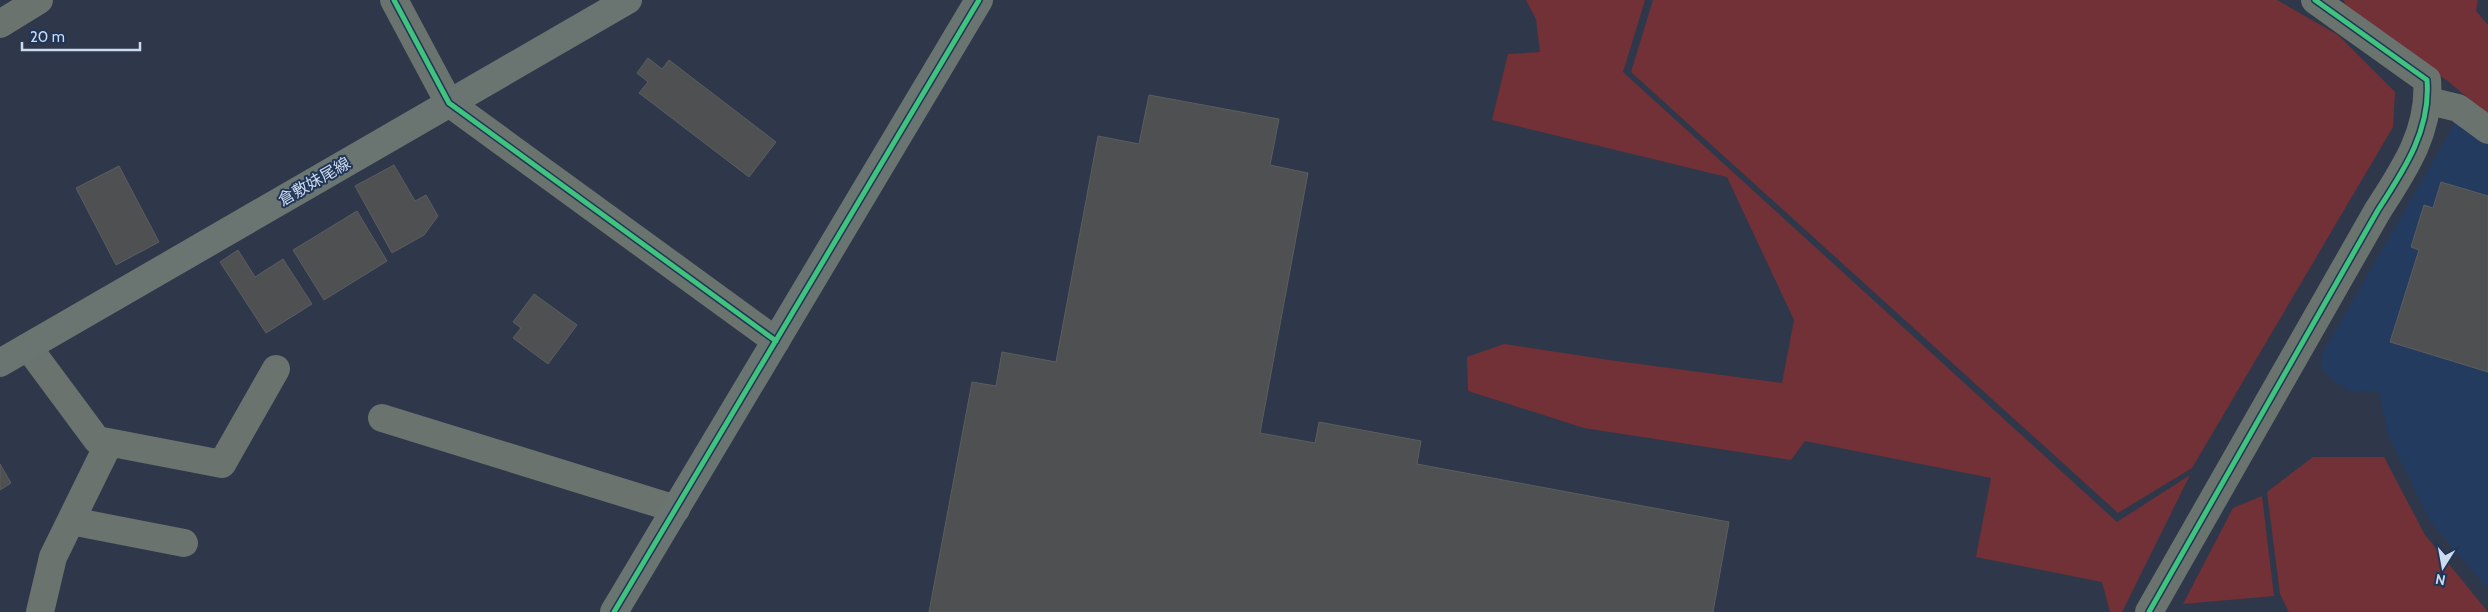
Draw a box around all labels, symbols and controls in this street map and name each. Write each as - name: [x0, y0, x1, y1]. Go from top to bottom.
- scale bar: [22, 20, 140, 52]
- text: 20 m: [30, 28, 65, 46]
- street label: 倉敷妹尾線: [275, 153, 354, 210]
- north arrow: [2418, 542, 2468, 592]
- text: N: [2434, 570, 2447, 590]

